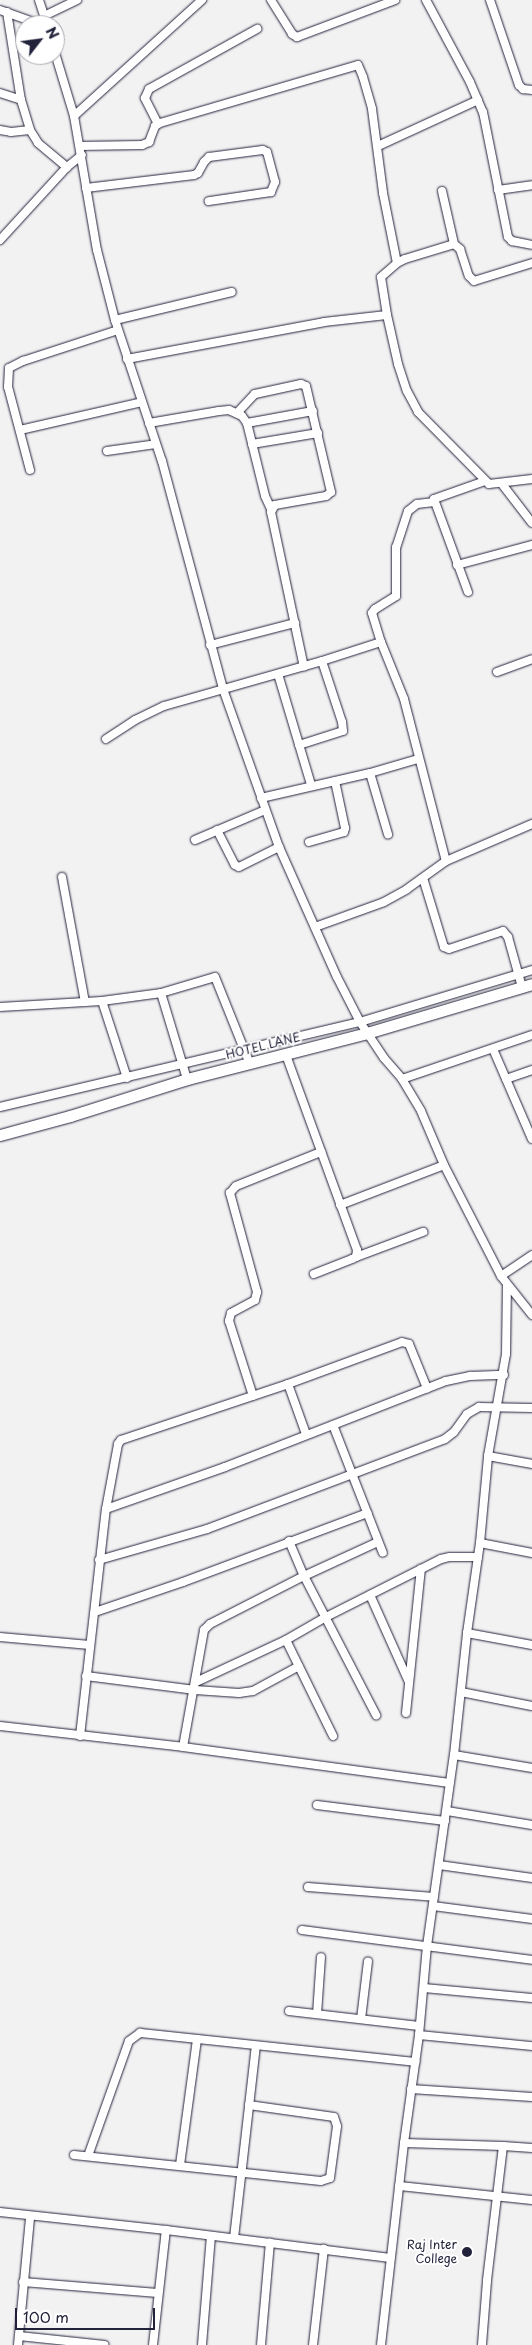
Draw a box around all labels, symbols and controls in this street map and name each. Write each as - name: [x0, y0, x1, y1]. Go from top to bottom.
- north arrow: [15, 15, 65, 65]
- text: N: [41, 23, 64, 43]
- street label: HOTEL LANE: [224, 1030, 302, 1062]
- place label: Raj Inter College: [406, 2238, 457, 2266]
- marker: Raj Inter College: [461, 2246, 473, 2258]
- scale bar: [18, 2298, 158, 2330]
- text: 100 m: [23, 2305, 69, 2328]

